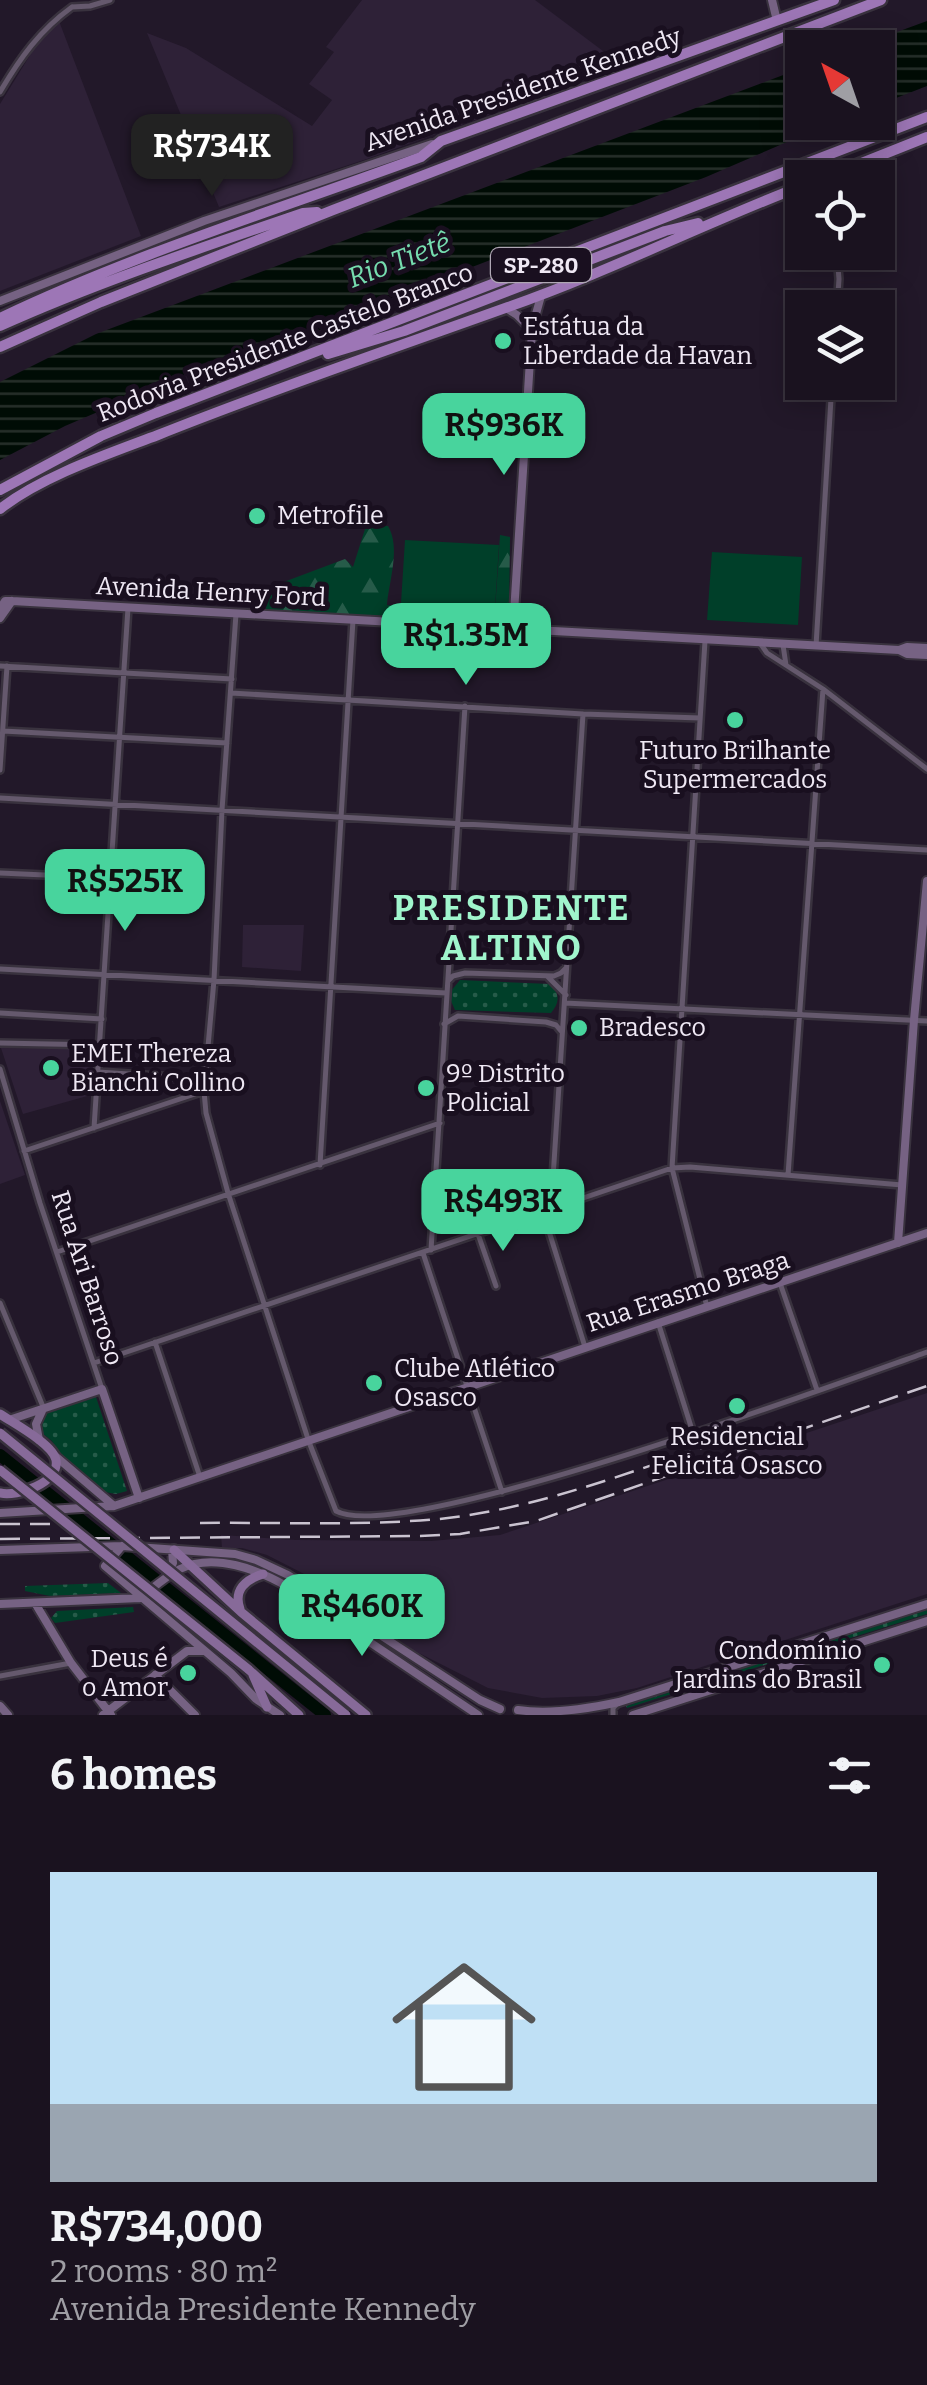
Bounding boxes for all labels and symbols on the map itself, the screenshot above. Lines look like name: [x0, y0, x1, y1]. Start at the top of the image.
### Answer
street label: Avenida Presidente Kennedy: [361, 21, 686, 158]
north arrow: [785, 30, 895, 140]
pin: R$734K: [131, 114, 293, 199]
water label: Rio Tietê: [343, 225, 455, 295]
road number: SP-280: [491, 248, 591, 282]
street label: Rodovia Presidente Castelo Branco: [93, 257, 477, 429]
place label: Estátua da Liberdade da Havan: [523, 312, 752, 371]
marker: Estátua da Liberdade da Havan: [492, 330, 514, 352]
pin: R$936K: [423, 393, 585, 478]
place label: Metrofile: [277, 501, 384, 531]
marker: Metrofile: [246, 505, 268, 527]
street label: Avenida Henry Ford: [95, 571, 327, 613]
pin: R$1.35M: [374, 603, 558, 688]
marker: Futuro Brilhante Supermercados: [724, 709, 746, 731]
place label: Futuro Brilhante Supermercados: [639, 736, 831, 795]
pin: R$525K: [44, 849, 206, 934]
district label: PRESIDENTE ALTINO: [393, 887, 631, 969]
place label: Bradesco: [599, 1013, 706, 1043]
marker: Bradesco: [568, 1017, 590, 1039]
place label: EMEI Thereza Bianchi Collino: [71, 1039, 245, 1098]
marker: EMEI Thereza Bianchi Collino: [40, 1057, 62, 1079]
place label: 9º Distrito Policial: [446, 1059, 565, 1118]
marker: 9º Distrito Policial: [415, 1077, 437, 1099]
pin: R$493K: [422, 1169, 584, 1254]
street label: Rua Ari Barroso: [45, 1187, 129, 1369]
street label: Rua Erasmo Braga: [583, 1245, 794, 1339]
place label: Clube Atlético Osasco: [394, 1354, 555, 1413]
marker: Clube Atlético Osasco: [363, 1372, 385, 1394]
marker: Residencial Felicitá Osasco: [726, 1395, 748, 1417]
place label: Residencial Felicitá Osasco: [651, 1422, 823, 1481]
pin: R$460K: [281, 1574, 443, 1659]
place label: Condomínio Jardins do Brasil: [674, 1636, 862, 1695]
place label: Deus é o Amor: [82, 1644, 168, 1703]
marker: Condomínio Jardins do Brasil: [871, 1654, 893, 1676]
marker: Deus é o Amor: [177, 1662, 199, 1684]

